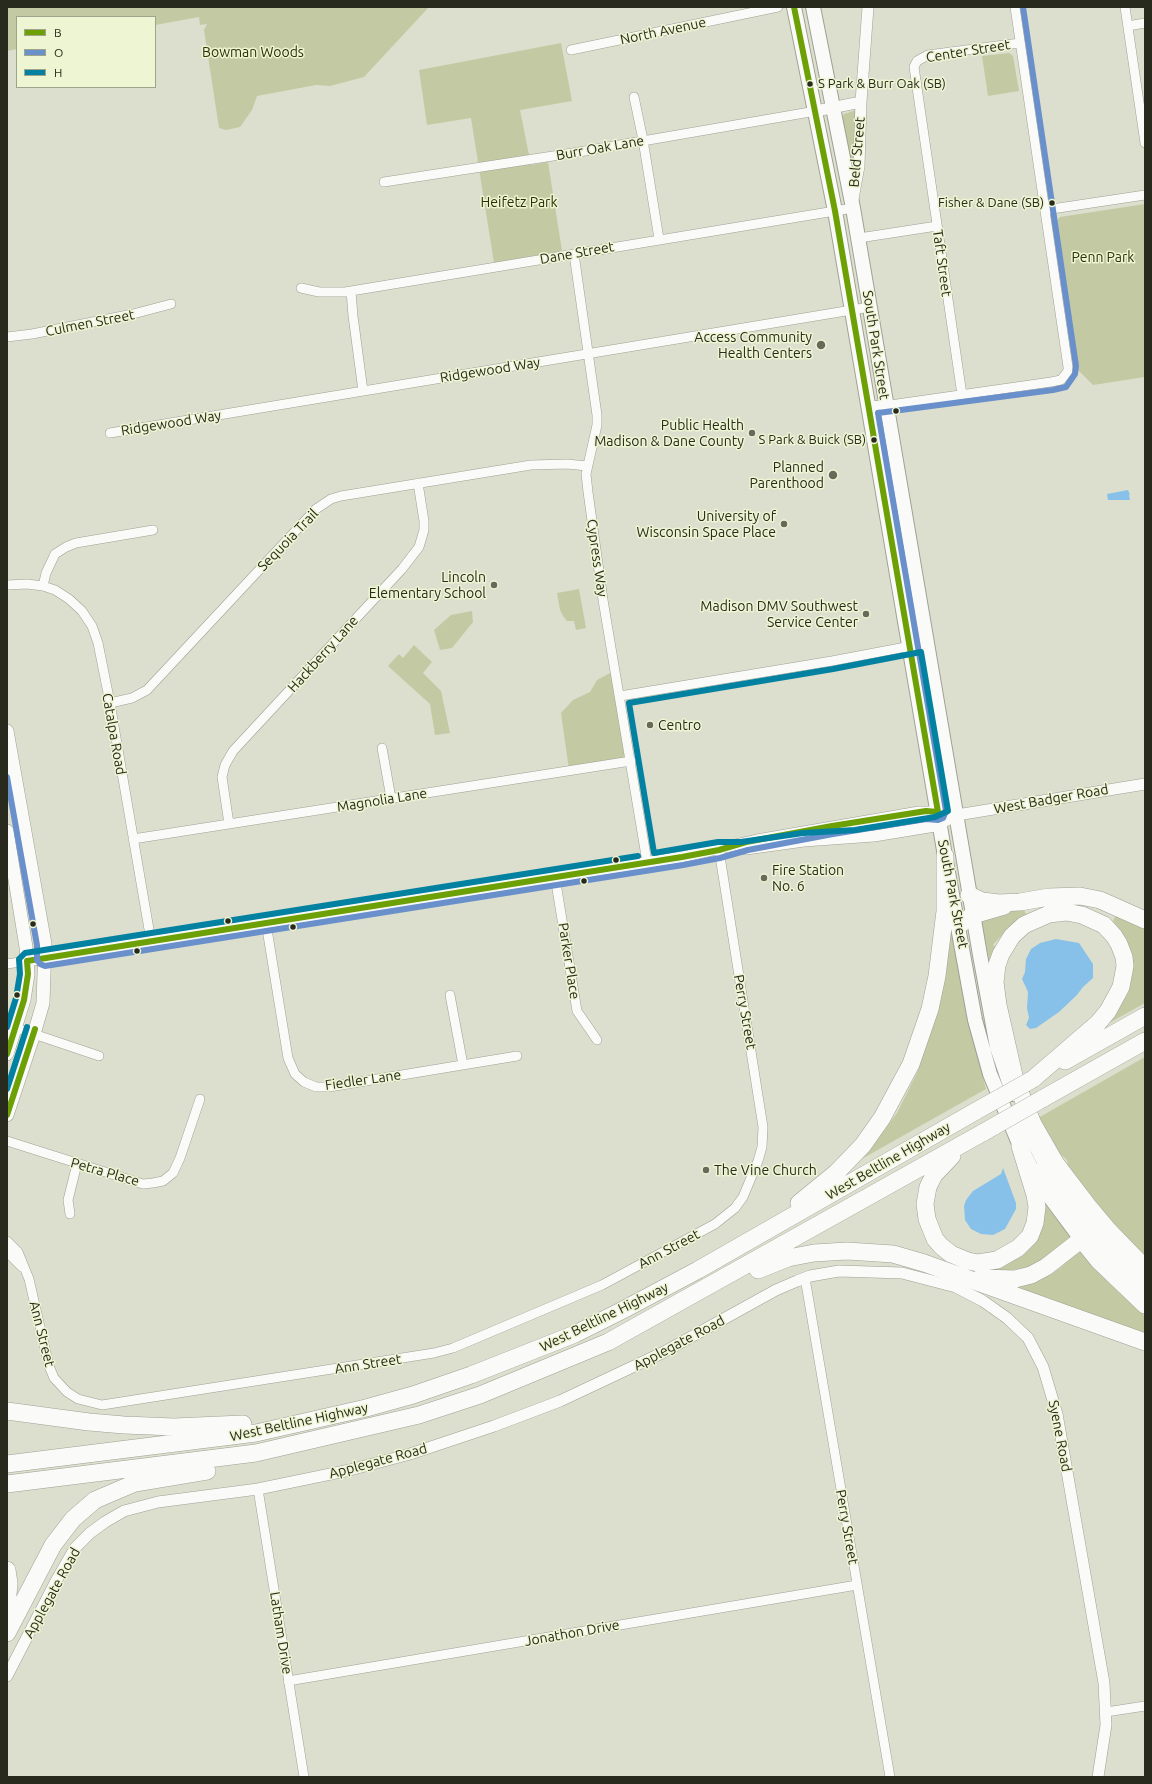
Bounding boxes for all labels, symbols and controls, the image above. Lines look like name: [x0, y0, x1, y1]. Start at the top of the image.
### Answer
street label: North Avenue: [619, 14, 707, 48]
legend: [16, 16, 156, 88]
text: B: [54, 26, 62, 39]
street label: Center Street: [925, 36, 1011, 66]
park label: Bowman Woods: [202, 44, 304, 60]
text: O: [54, 46, 63, 59]
text: H: [54, 66, 62, 79]
place label: S Park & Burr Oak (SB): [818, 76, 946, 92]
marker: S Park & Burr Oak (SB): [805, 79, 815, 89]
street label: Beld Street: [846, 116, 868, 188]
street label: Burr Oak Lane: [555, 132, 645, 164]
park label: Heifetz Park: [481, 194, 557, 210]
place label: Fisher & Dane (SB): [938, 195, 1044, 211]
marker: Fisher & Dane (SB): [1047, 198, 1057, 208]
street label: Taft Street: [929, 228, 955, 298]
street label: Dane Street: [539, 238, 615, 268]
park label: Penn Park: [1072, 249, 1134, 265]
street label: South Park Street: [859, 289, 893, 401]
street label: Culmen Street: [44, 306, 136, 340]
place label: Access Community Health Centers: [694, 329, 812, 362]
marker: Access Community Health Centers: [815, 339, 827, 351]
street label: Ridgewood Way: [439, 354, 541, 386]
unlabelled marker: [891, 406, 901, 416]
street label: Ridgewood Way: [120, 407, 222, 439]
place label: Public Health Madison & Dane County: [594, 417, 744, 450]
marker: Public Health Madison & Dane County: [747, 428, 757, 438]
place label: S Park & Buick (SB): [759, 432, 866, 448]
marker: S Park & Buick (SB): [869, 435, 879, 445]
place label: Planned Parenthood: [749, 459, 824, 492]
marker: Planned Parenthood: [827, 469, 839, 481]
street label: Sequoia Trail: [254, 505, 322, 575]
place label: University of Wisconsin Space Place: [636, 508, 776, 540]
street label: Cypress Way: [583, 518, 611, 598]
marker: University of Wisconsin Space Place: [779, 519, 789, 529]
place label: Lincoln Elementary School: [369, 569, 486, 602]
marker: Lincoln Elementary School: [489, 580, 499, 590]
place label: Madison DMV Southwest Service Center: [700, 598, 858, 630]
marker: Madison DMV Southwest Service Center: [861, 609, 871, 619]
street label: Hackberry Lane: [284, 612, 362, 696]
street label: Catalpa Road: [99, 692, 129, 776]
place label: Centro: [658, 717, 701, 733]
marker: Centro: [645, 720, 655, 730]
street label: West Badger Road: [992, 781, 1110, 817]
street label: Magnolia Lane: [336, 785, 428, 815]
street label: South Park Street: [934, 838, 972, 950]
unlabelled marker: [611, 855, 621, 865]
place label: Fire Station No. 6: [772, 862, 844, 894]
marker: Fire Station No. 6: [759, 873, 769, 883]
unlabelled marker: [579, 876, 589, 886]
unlabelled marker: [223, 916, 233, 926]
unlabelled marker: [28, 919, 38, 929]
unlabelled marker: [288, 922, 298, 932]
street label: Parker Place: [555, 922, 583, 1000]
unlabelled marker: [132, 946, 142, 956]
street label: Perry Street: [730, 973, 760, 1051]
unlabelled marker: [12, 990, 22, 1000]
street label: Fiedler Lane: [324, 1066, 402, 1094]
street label: West Beltline Highway: [823, 1118, 953, 1204]
street label: Petra Place: [69, 1154, 141, 1190]
place label: The Vine Church: [714, 1162, 817, 1178]
marker: The Vine Church: [701, 1165, 711, 1175]
street label: Ann Street: [635, 1226, 703, 1272]
street label: West Beltline Highway: [537, 1279, 671, 1355]
street label: Ann Street: [26, 1299, 58, 1369]
street label: Applegate Road: [631, 1312, 727, 1374]
street label: Ann Street: [333, 1350, 403, 1378]
street label: West Beltline Highway: [228, 1399, 370, 1445]
street label: Syene Road: [1045, 1399, 1075, 1473]
street label: Applegate Road: [327, 1440, 429, 1482]
street label: Perry Street: [832, 1488, 862, 1566]
street label: Applegate Road: [20, 1545, 84, 1641]
street label: Latham Drive: [266, 1590, 296, 1676]
street label: Jonathon Drive: [523, 1616, 621, 1650]

